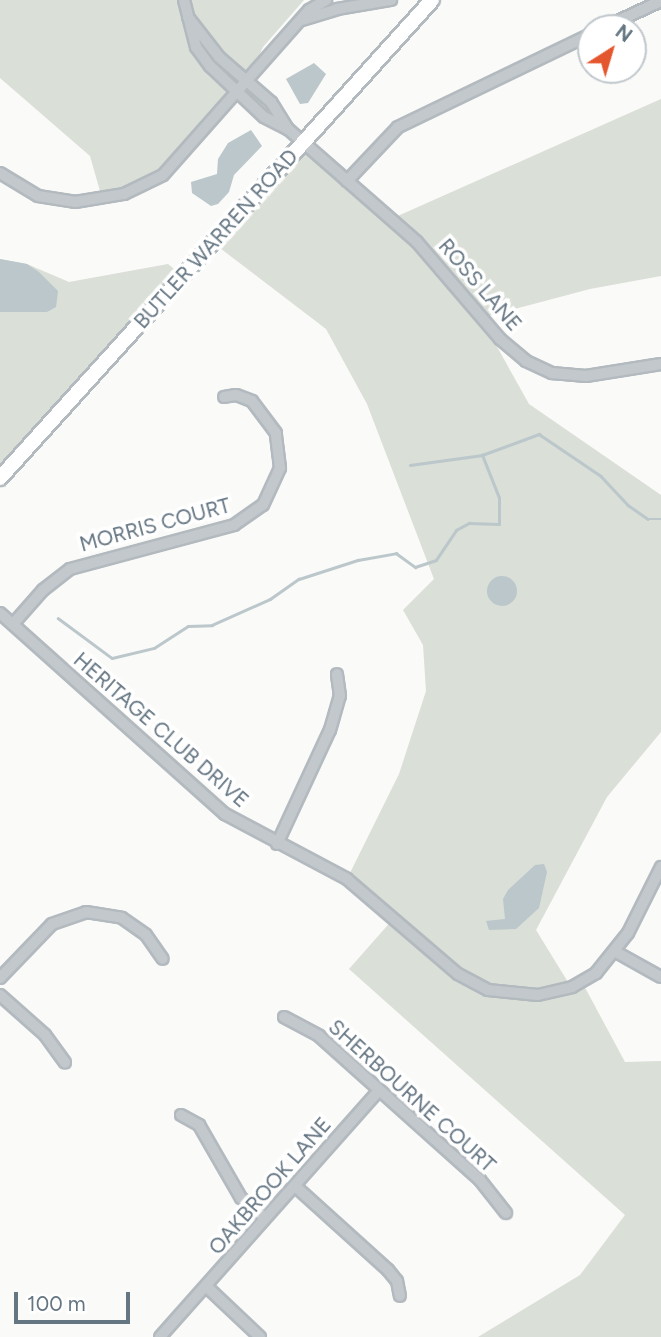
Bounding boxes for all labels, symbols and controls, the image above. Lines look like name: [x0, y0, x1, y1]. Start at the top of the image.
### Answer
north arrow: [577, 14, 647, 84]
text: N: [611, 20, 637, 47]
street label: BUTLER WARREN ROAD: [129, 144, 303, 334]
street label: ROSS LANE: [433, 234, 527, 336]
street label: MORRIS COURT: [77, 493, 233, 557]
street label: HERITAGE CLUB DRIVE: [68, 647, 254, 813]
street label: SHERBOURNE COURT: [323, 1014, 501, 1178]
street label: OAKBROOK LANE: [204, 1112, 336, 1260]
scale bar: [18, 1278, 133, 1322]
text: 100 m: [27, 1291, 86, 1316]

